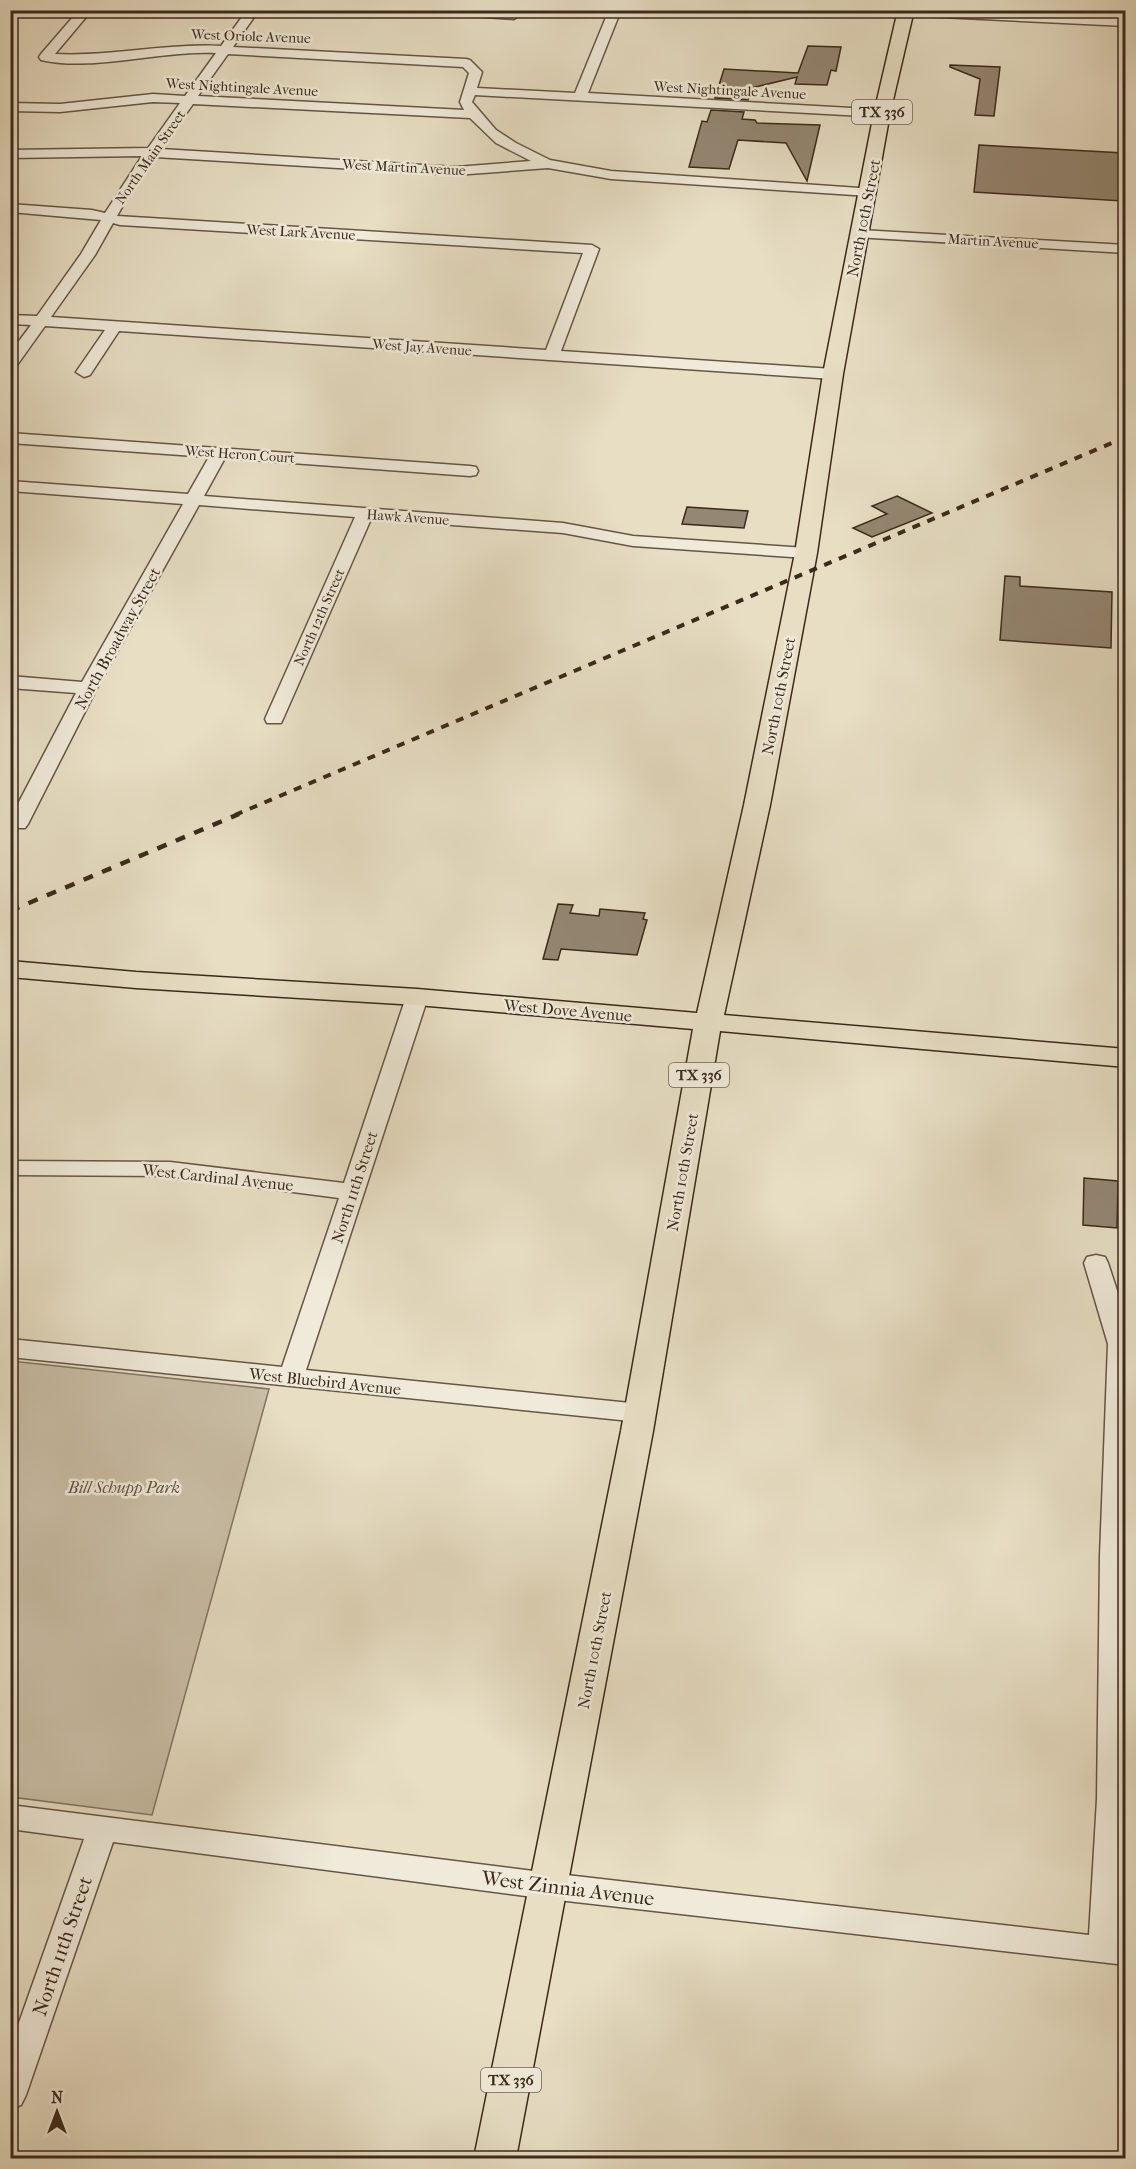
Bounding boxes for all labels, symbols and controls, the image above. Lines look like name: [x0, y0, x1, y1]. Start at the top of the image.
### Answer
street label: West Oriole Avenue: [190, 26, 311, 47]
street label: West Nightingale Avenue: [164, 75, 319, 100]
street label: West Nightingale Avenue: [652, 78, 807, 103]
road number: TX 336: [852, 100, 912, 124]
street label: North Main Street: [112, 107, 189, 208]
street label: West Martin Avenue: [341, 156, 466, 179]
street label: North 10th Street: [843, 157, 884, 279]
street label: West Lark Avenue: [245, 221, 356, 244]
street label: Martin Avenue: [947, 231, 1039, 252]
street label: West Jay Avenue: [371, 335, 472, 359]
street label: West Heron Court: [183, 442, 295, 467]
street label: Hawk Avenue: [366, 506, 450, 529]
street label: North Broadway Street: [71, 564, 164, 712]
street label: North 12th Street: [290, 566, 348, 668]
street label: North 10th Street: [758, 635, 799, 757]
street label: West Dove Avenue: [502, 995, 633, 1026]
road number: TX 336: [669, 1063, 729, 1087]
street label: North 10th Street: [663, 1111, 702, 1233]
street label: North 11th Street: [327, 1128, 382, 1246]
street label: West Cardinal Avenue: [140, 1160, 295, 1195]
street label: West Bluebird Avenue: [247, 1364, 402, 1399]
park label: Bill Schupp Park: [67, 1478, 180, 1497]
street label: North 10th Street: [574, 1589, 615, 1711]
street label: West Zinnia Avenue: [479, 1866, 656, 1911]
street label: North 11th Street: [28, 1873, 97, 2019]
road number: TX 336: [481, 2068, 541, 2092]
north arrow: [27, 2082, 87, 2142]
text: N: [51, 2088, 64, 2107]

